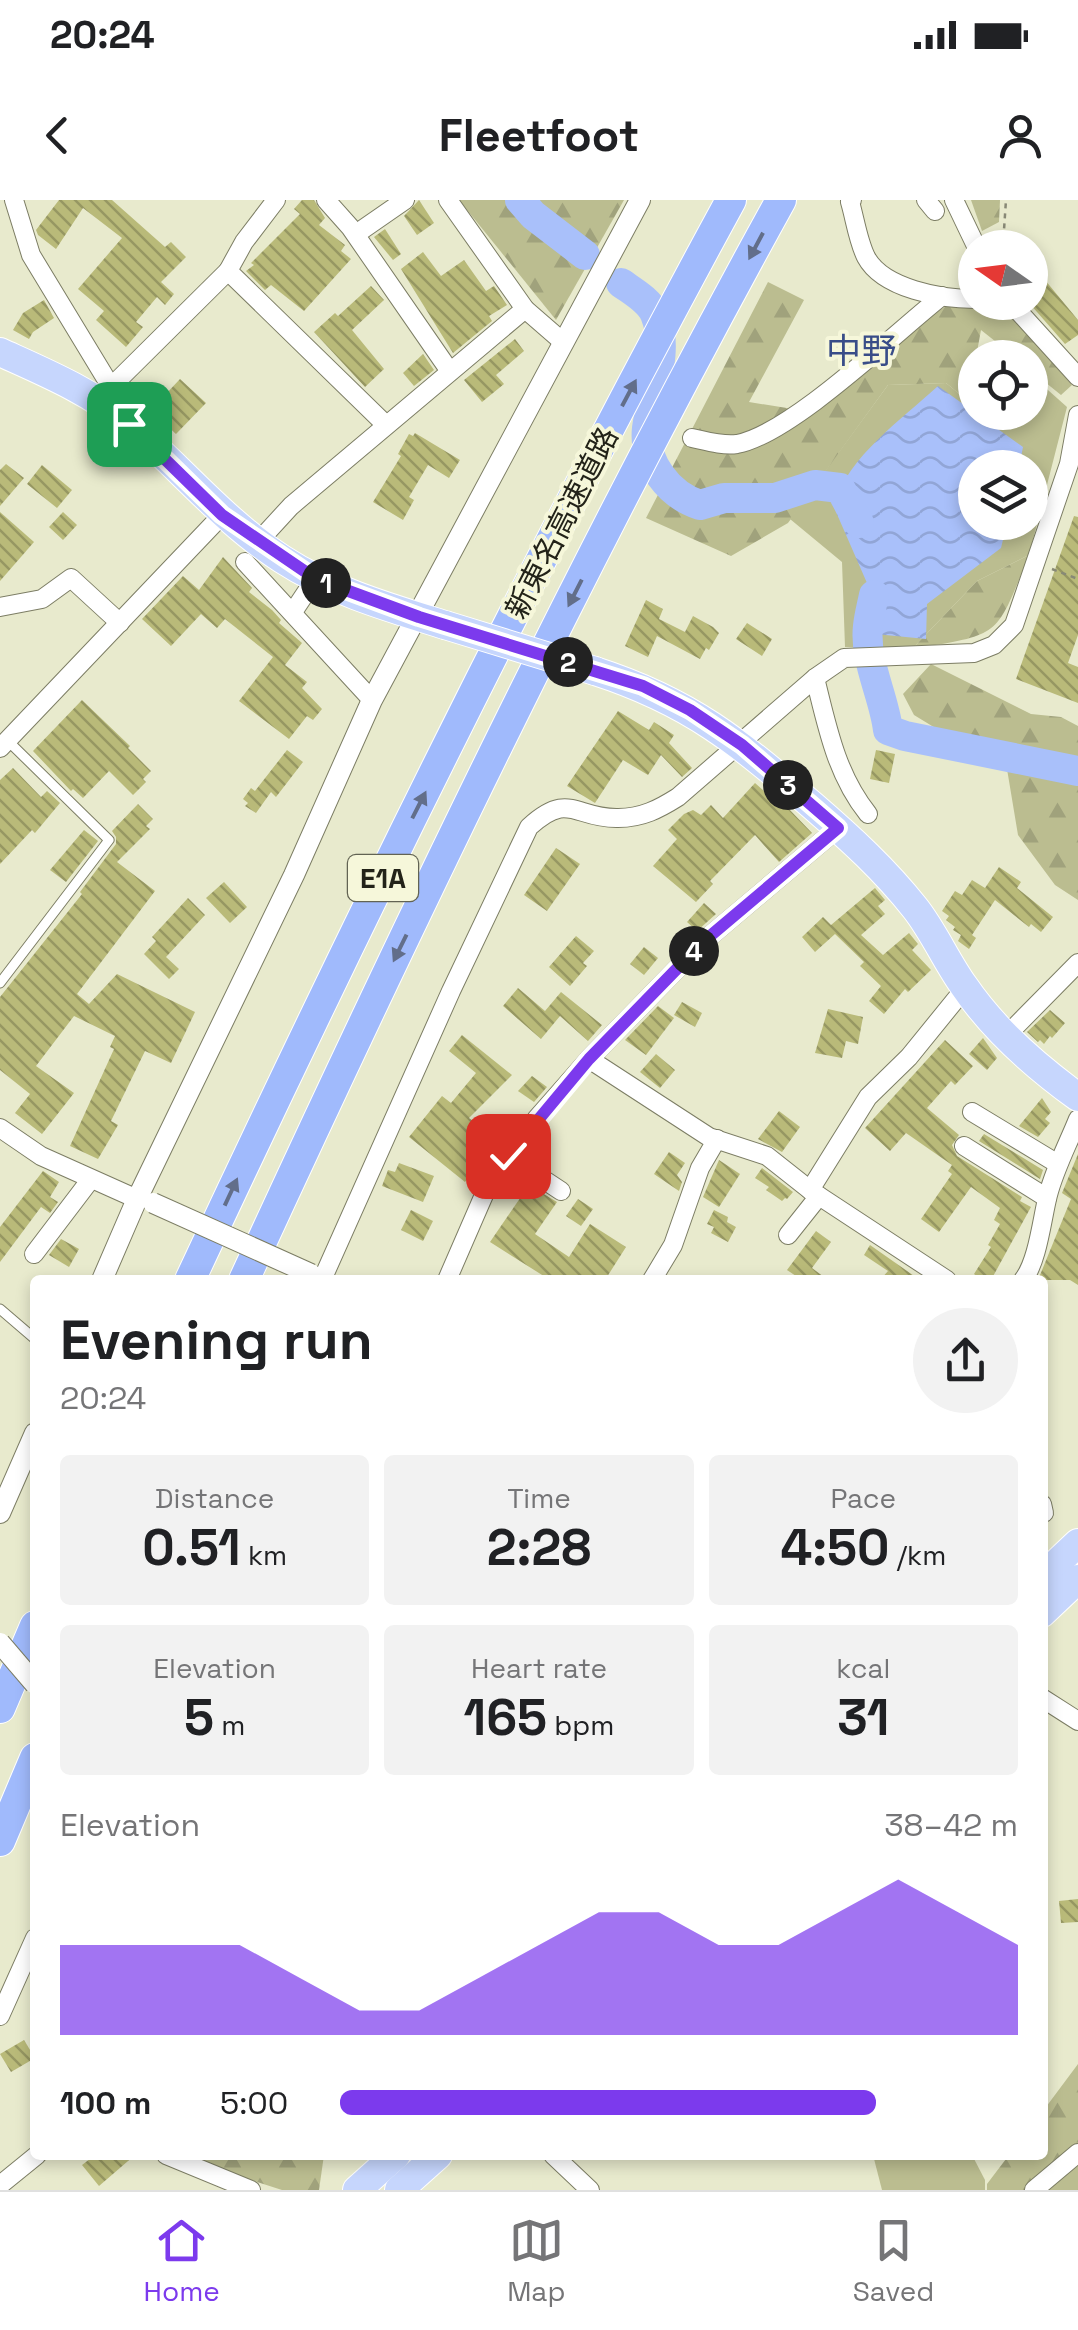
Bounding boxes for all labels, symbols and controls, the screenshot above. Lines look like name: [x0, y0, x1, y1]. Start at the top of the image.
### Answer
text: 20:24: [50, 11, 155, 59]
text: Fleetfoot: [439, 107, 639, 164]
icon: back: [30, 108, 85, 163]
icon: person: [993, 108, 1048, 163]
north arrow: [958, 230, 1048, 320]
map controls: [958, 230, 1048, 540]
one-way arrow: [748, 232, 765, 261]
district label: 中野: [826, 329, 896, 373]
button: locate: [958, 340, 1048, 430]
one-way arrow: [620, 379, 637, 407]
pin: [87, 382, 172, 467]
icon: arrive: [102, 397, 157, 452]
street label: 新東名高速道路: [497, 420, 627, 625]
button: layers: [958, 450, 1048, 540]
pin: 1: [301, 558, 351, 608]
text: 1: [320, 565, 332, 601]
one-way arrow: [566, 579, 583, 608]
pin: 2: [543, 637, 593, 687]
text: 2: [560, 644, 576, 680]
pin: 3: [763, 760, 813, 810]
text: 3: [779, 767, 797, 803]
one-way arrow: [411, 791, 428, 820]
road number: E1A: [348, 855, 418, 901]
pin: 4: [669, 926, 719, 976]
text: 4: [685, 933, 703, 969]
one-way arrow: [392, 934, 409, 963]
pin: [466, 1114, 551, 1199]
icon: check: [481, 1129, 536, 1184]
one-way arrow: [223, 1177, 239, 1207]
text: Evening run: [60, 1305, 373, 1375]
button: share: [913, 1308, 1018, 1413]
text: 20:24: [60, 1378, 146, 1418]
text: Distance: [155, 1480, 274, 1516]
text: Time: [507, 1480, 571, 1516]
text: Pace: [831, 1480, 896, 1516]
text: 0.51: [142, 1516, 241, 1580]
text: 2:28: [487, 1516, 591, 1580]
text: 4:50: [780, 1516, 890, 1580]
text: km: [241, 1537, 287, 1573]
text: /km: [890, 1537, 946, 1573]
text: Elevation: [153, 1650, 276, 1686]
text: Heart rate: [471, 1650, 607, 1686]
text: kcal: [836, 1650, 890, 1686]
text: 5: [184, 1686, 214, 1750]
text: 165: [464, 1686, 547, 1750]
text: 31: [837, 1686, 889, 1750]
text: m: [214, 1707, 245, 1743]
text: bpm: [547, 1707, 614, 1743]
text: Elevation: [60, 1805, 200, 1845]
text: 38–42 m: [884, 1805, 1018, 1845]
text: 100 m: [60, 2083, 151, 2123]
text: 5:00: [220, 2083, 288, 2123]
tab: Home: [144, 2213, 220, 2309]
tab: Map: [507, 2213, 566, 2309]
tab: Saved: [853, 2213, 934, 2309]

